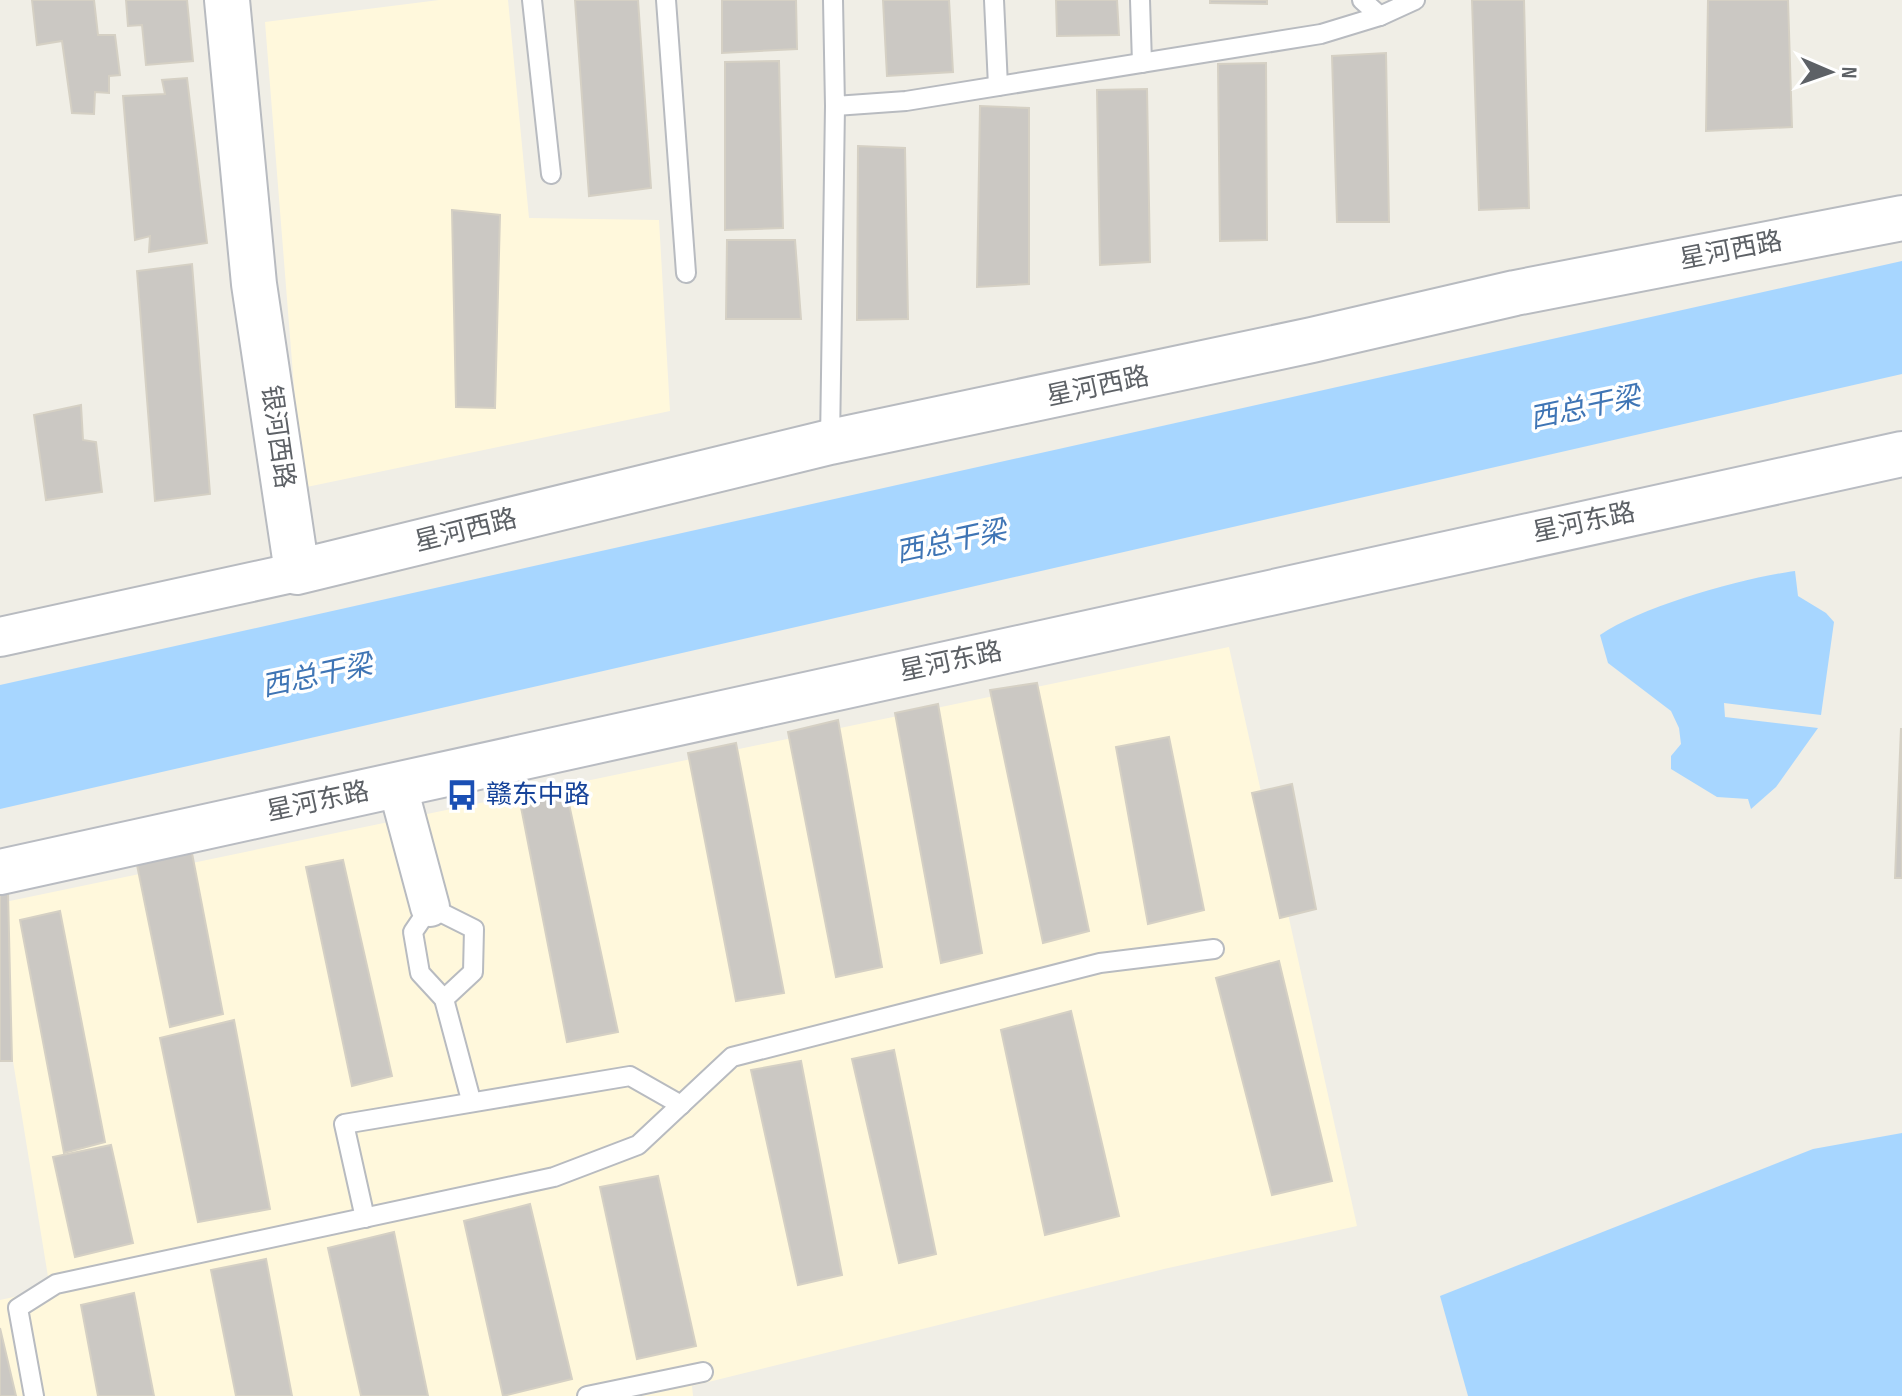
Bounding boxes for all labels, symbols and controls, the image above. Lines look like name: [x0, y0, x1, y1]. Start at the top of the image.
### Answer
north arrow: [1790, 32, 1870, 112]
text: N: [1835, 66, 1862, 79]
street label: 星河西路: [1677, 226, 1785, 276]
street label: 星河西路: [1044, 361, 1152, 413]
water label: 西总干梁: [1527, 380, 1646, 436]
street label: 银河西路: [254, 383, 300, 491]
street label: 星河东路: [1530, 497, 1638, 549]
street label: 星河西路: [412, 503, 520, 559]
water label: 西总干梁: [893, 514, 1012, 570]
street label: 星河东路: [897, 636, 1005, 688]
water label: 西总干梁: [259, 648, 378, 704]
street label: 星河东路: [264, 776, 372, 828]
bus stop icon: 赣东中路: [445, 778, 479, 812]
place label: 赣东中路: [486, 780, 590, 811]

